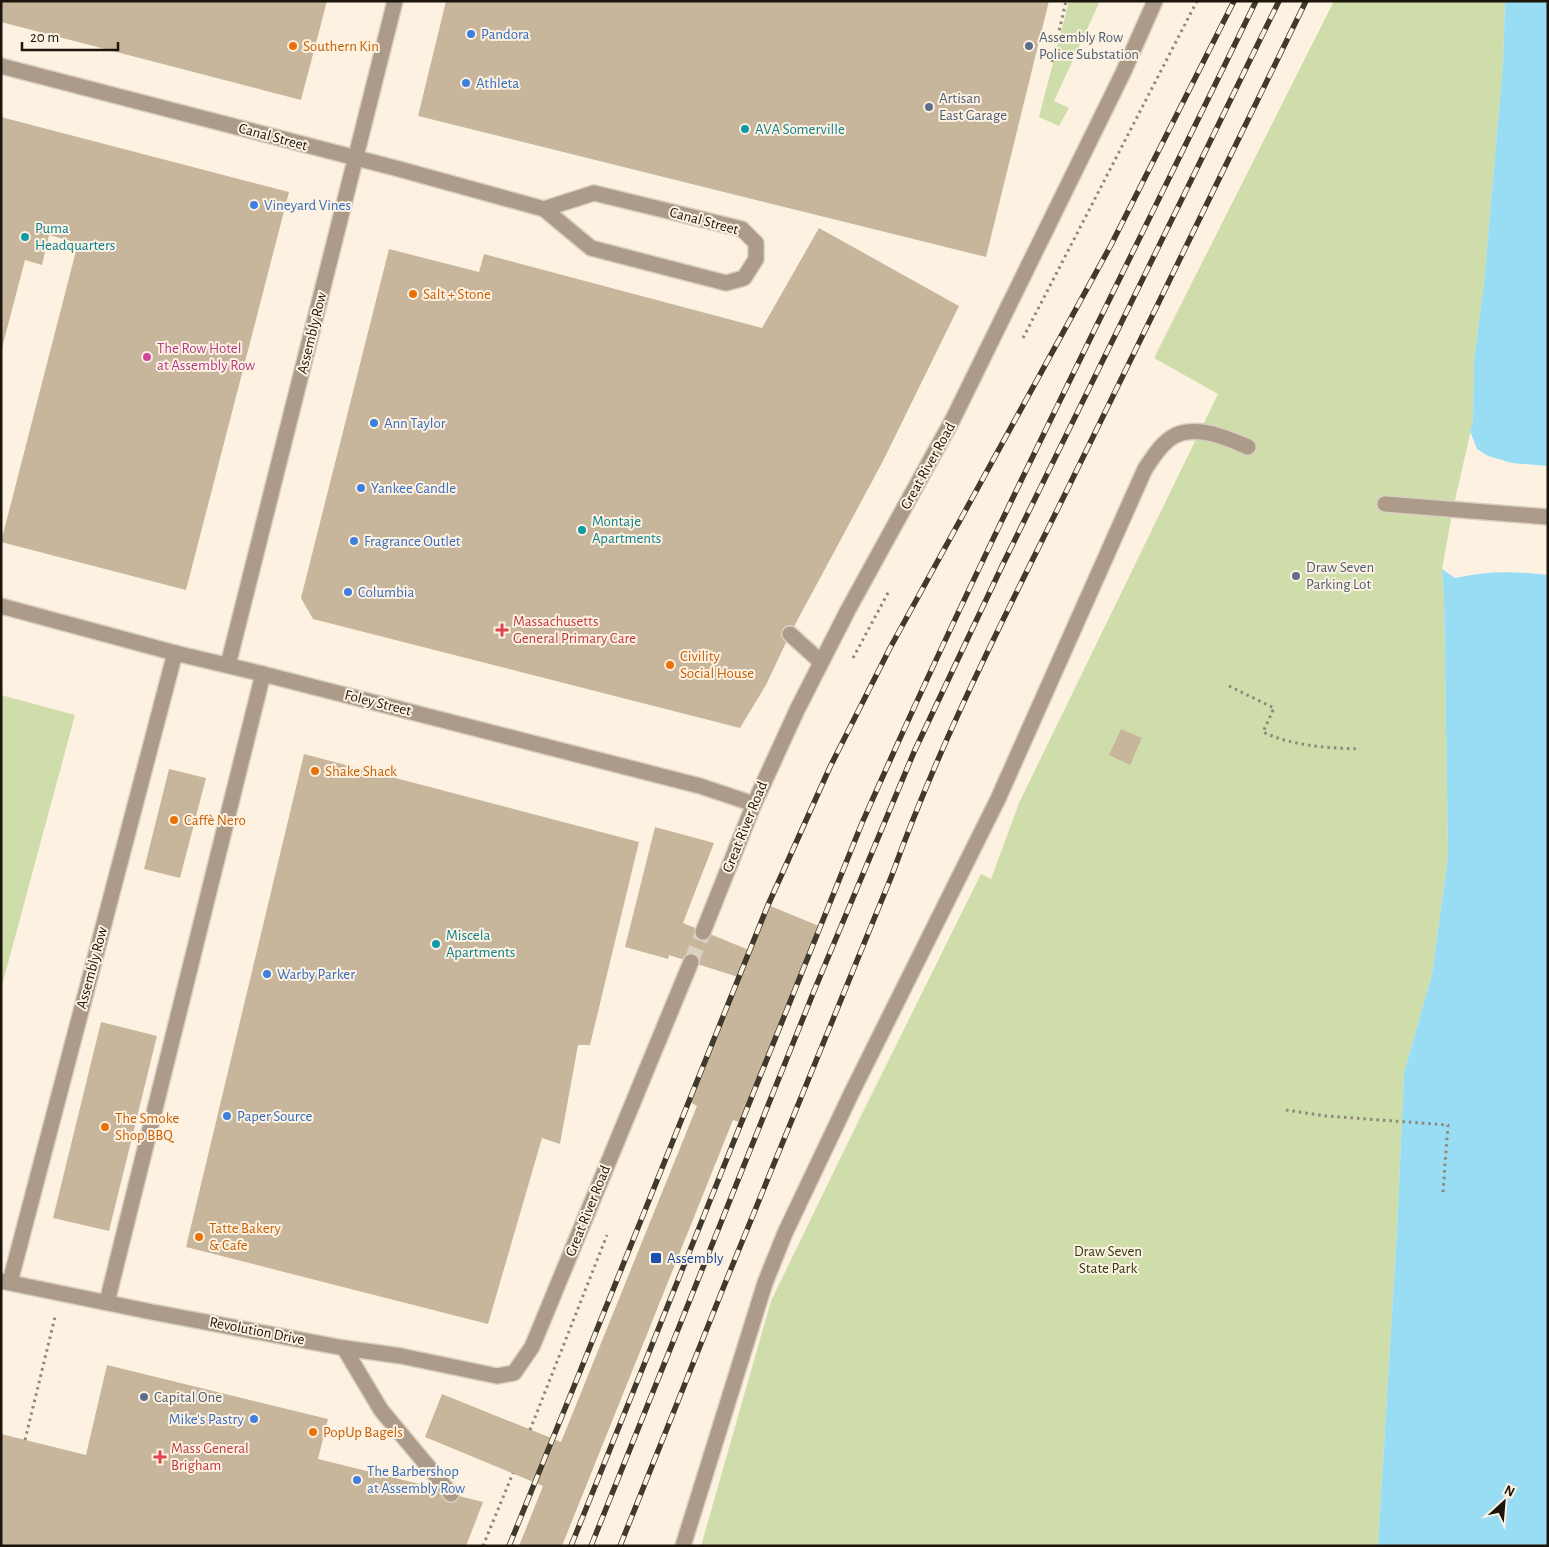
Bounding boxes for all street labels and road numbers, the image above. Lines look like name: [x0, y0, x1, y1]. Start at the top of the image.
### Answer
street label: Canal Street: [237, 121, 309, 153]
street label: Canal Street: [668, 205, 740, 237]
street label: Assembly Row: [295, 290, 329, 376]
street label: Great River Road: [898, 420, 958, 512]
street label: Foley Street: [343, 687, 413, 719]
street label: Great River Road: [720, 779, 770, 875]
street label: Assembly Row: [74, 925, 110, 1011]
street label: Great River Road: [563, 1163, 613, 1259]
street label: Revolution Drive: [208, 1314, 306, 1348]

